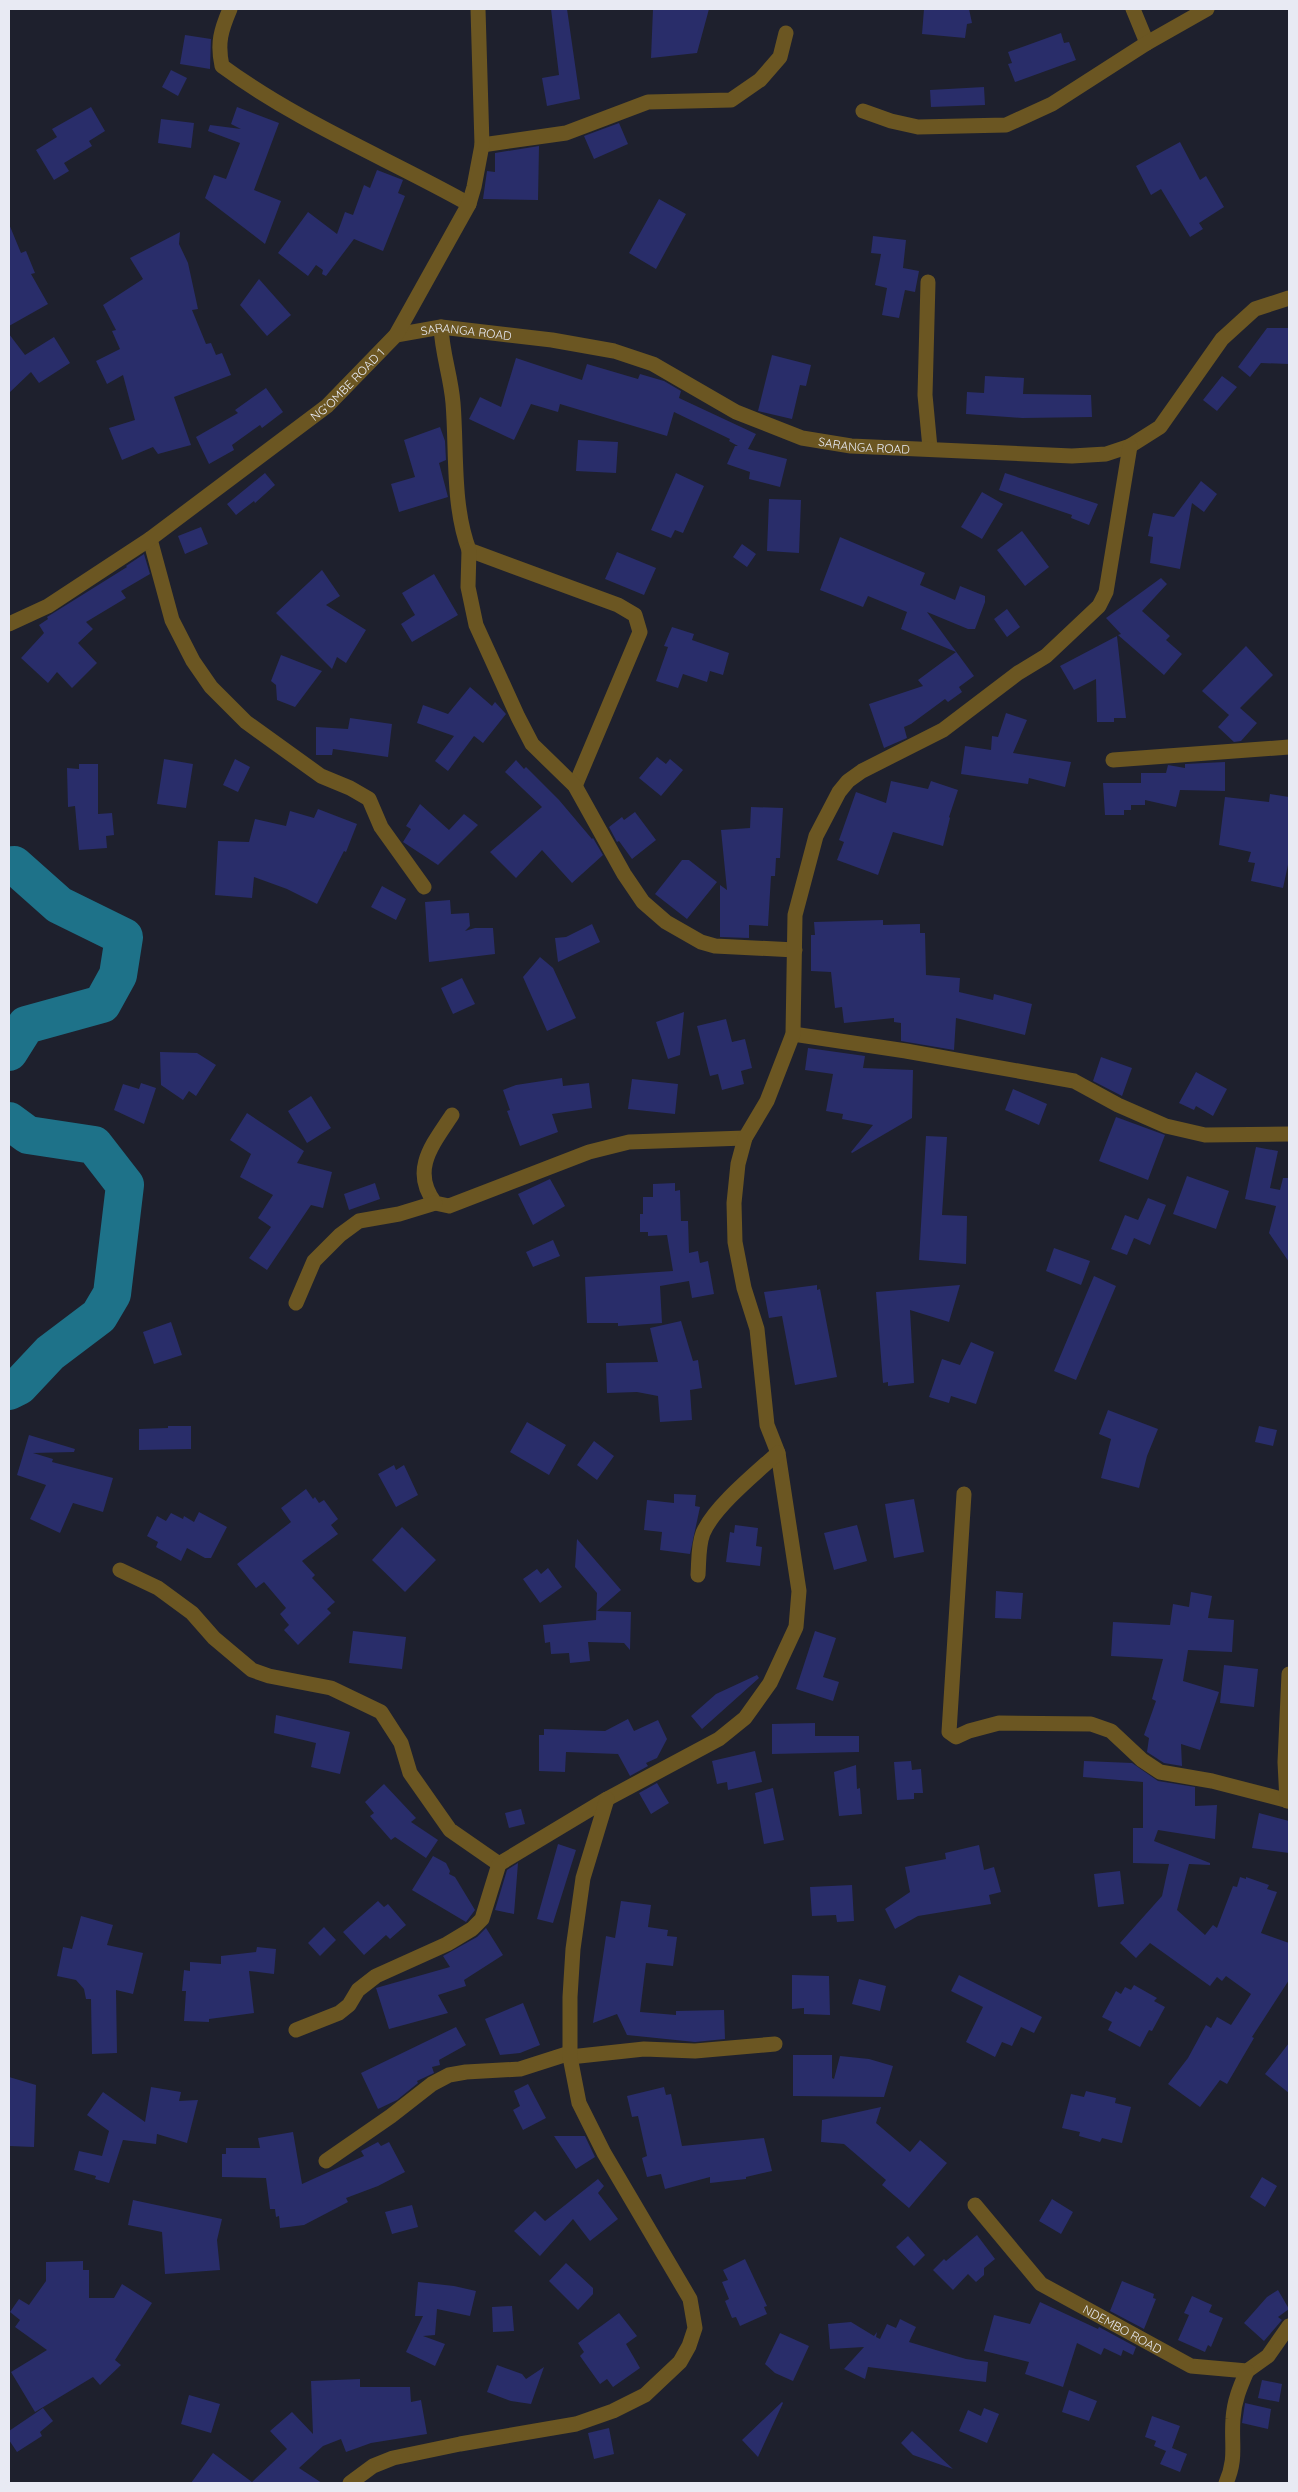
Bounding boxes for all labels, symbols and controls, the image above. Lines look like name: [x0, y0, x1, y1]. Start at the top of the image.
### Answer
street label: SARANGA ROAD: [419, 319, 513, 343]
street label: NG’OMBE ROAD 1: [307, 345, 387, 424]
street label: SARANGA ROAD: [817, 433, 911, 456]
street label: NDEMBO ROAD: [1080, 2301, 1165, 2356]

